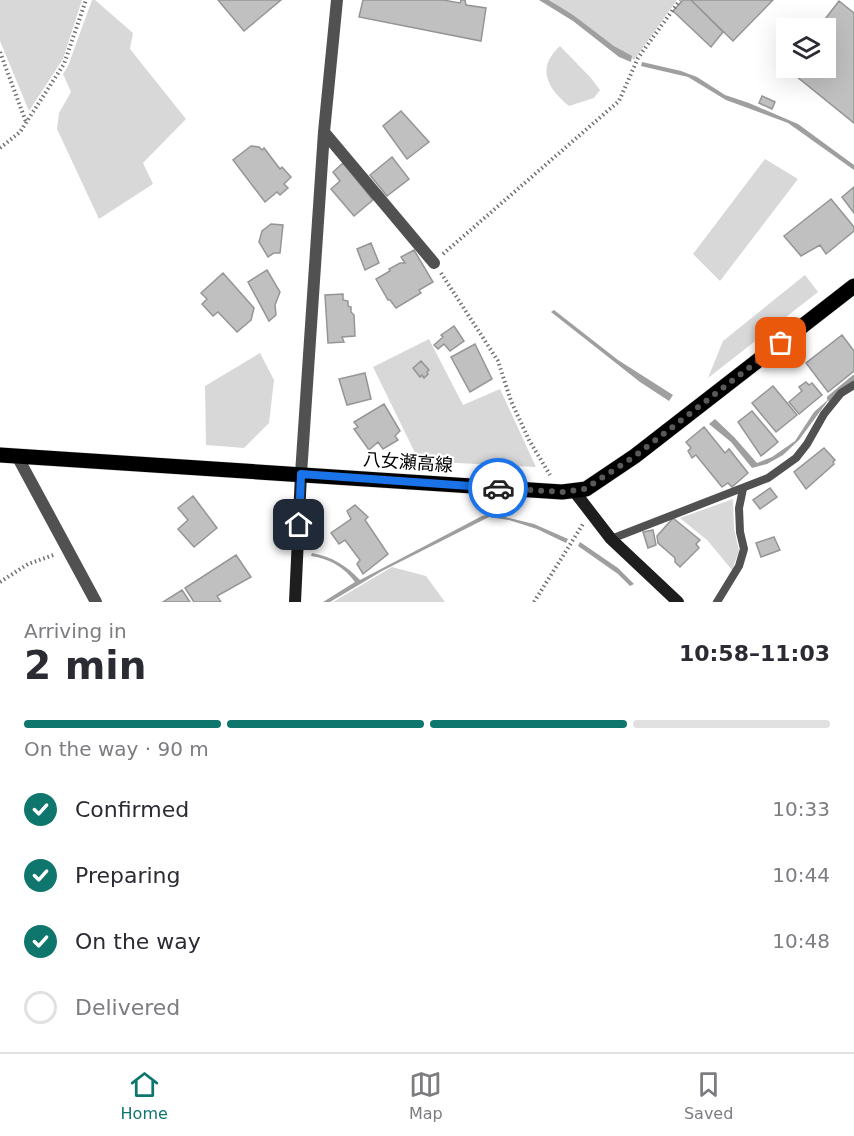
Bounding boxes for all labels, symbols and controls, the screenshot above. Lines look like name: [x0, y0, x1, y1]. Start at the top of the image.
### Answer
map controls: [776, 18, 836, 78]
button: layers: [776, 18, 836, 78]
pin: [755, 317, 806, 368]
icon: bag: [764, 326, 797, 359]
street label: 八女瀬高線: [362, 448, 454, 476]
courier: [468, 458, 528, 518]
icon: car: [482, 472, 515, 505]
pin: [273, 499, 324, 550]
icon: home: [282, 508, 315, 541]
text: Arriving in: [24, 619, 127, 643]
text: 10:58–11:03: [679, 641, 830, 666]
text: 2 min: [24, 643, 146, 688]
text: On the way · 90 m: [24, 737, 209, 761]
icon: check: [24, 793, 57, 826]
text: Confirmed: [75, 797, 189, 822]
text: 10:33: [772, 797, 830, 821]
icon: check: [24, 859, 57, 892]
text: Preparing: [75, 863, 181, 888]
text: 10:44: [772, 863, 830, 887]
icon: check: [24, 925, 57, 958]
text: On the way: [75, 929, 201, 954]
text: 10:48: [772, 929, 830, 953]
text: Delivered: [75, 995, 180, 1020]
tab: Home: [121, 1068, 168, 1123]
tab: Map: [409, 1068, 443, 1123]
tab: Saved: [684, 1068, 733, 1123]

